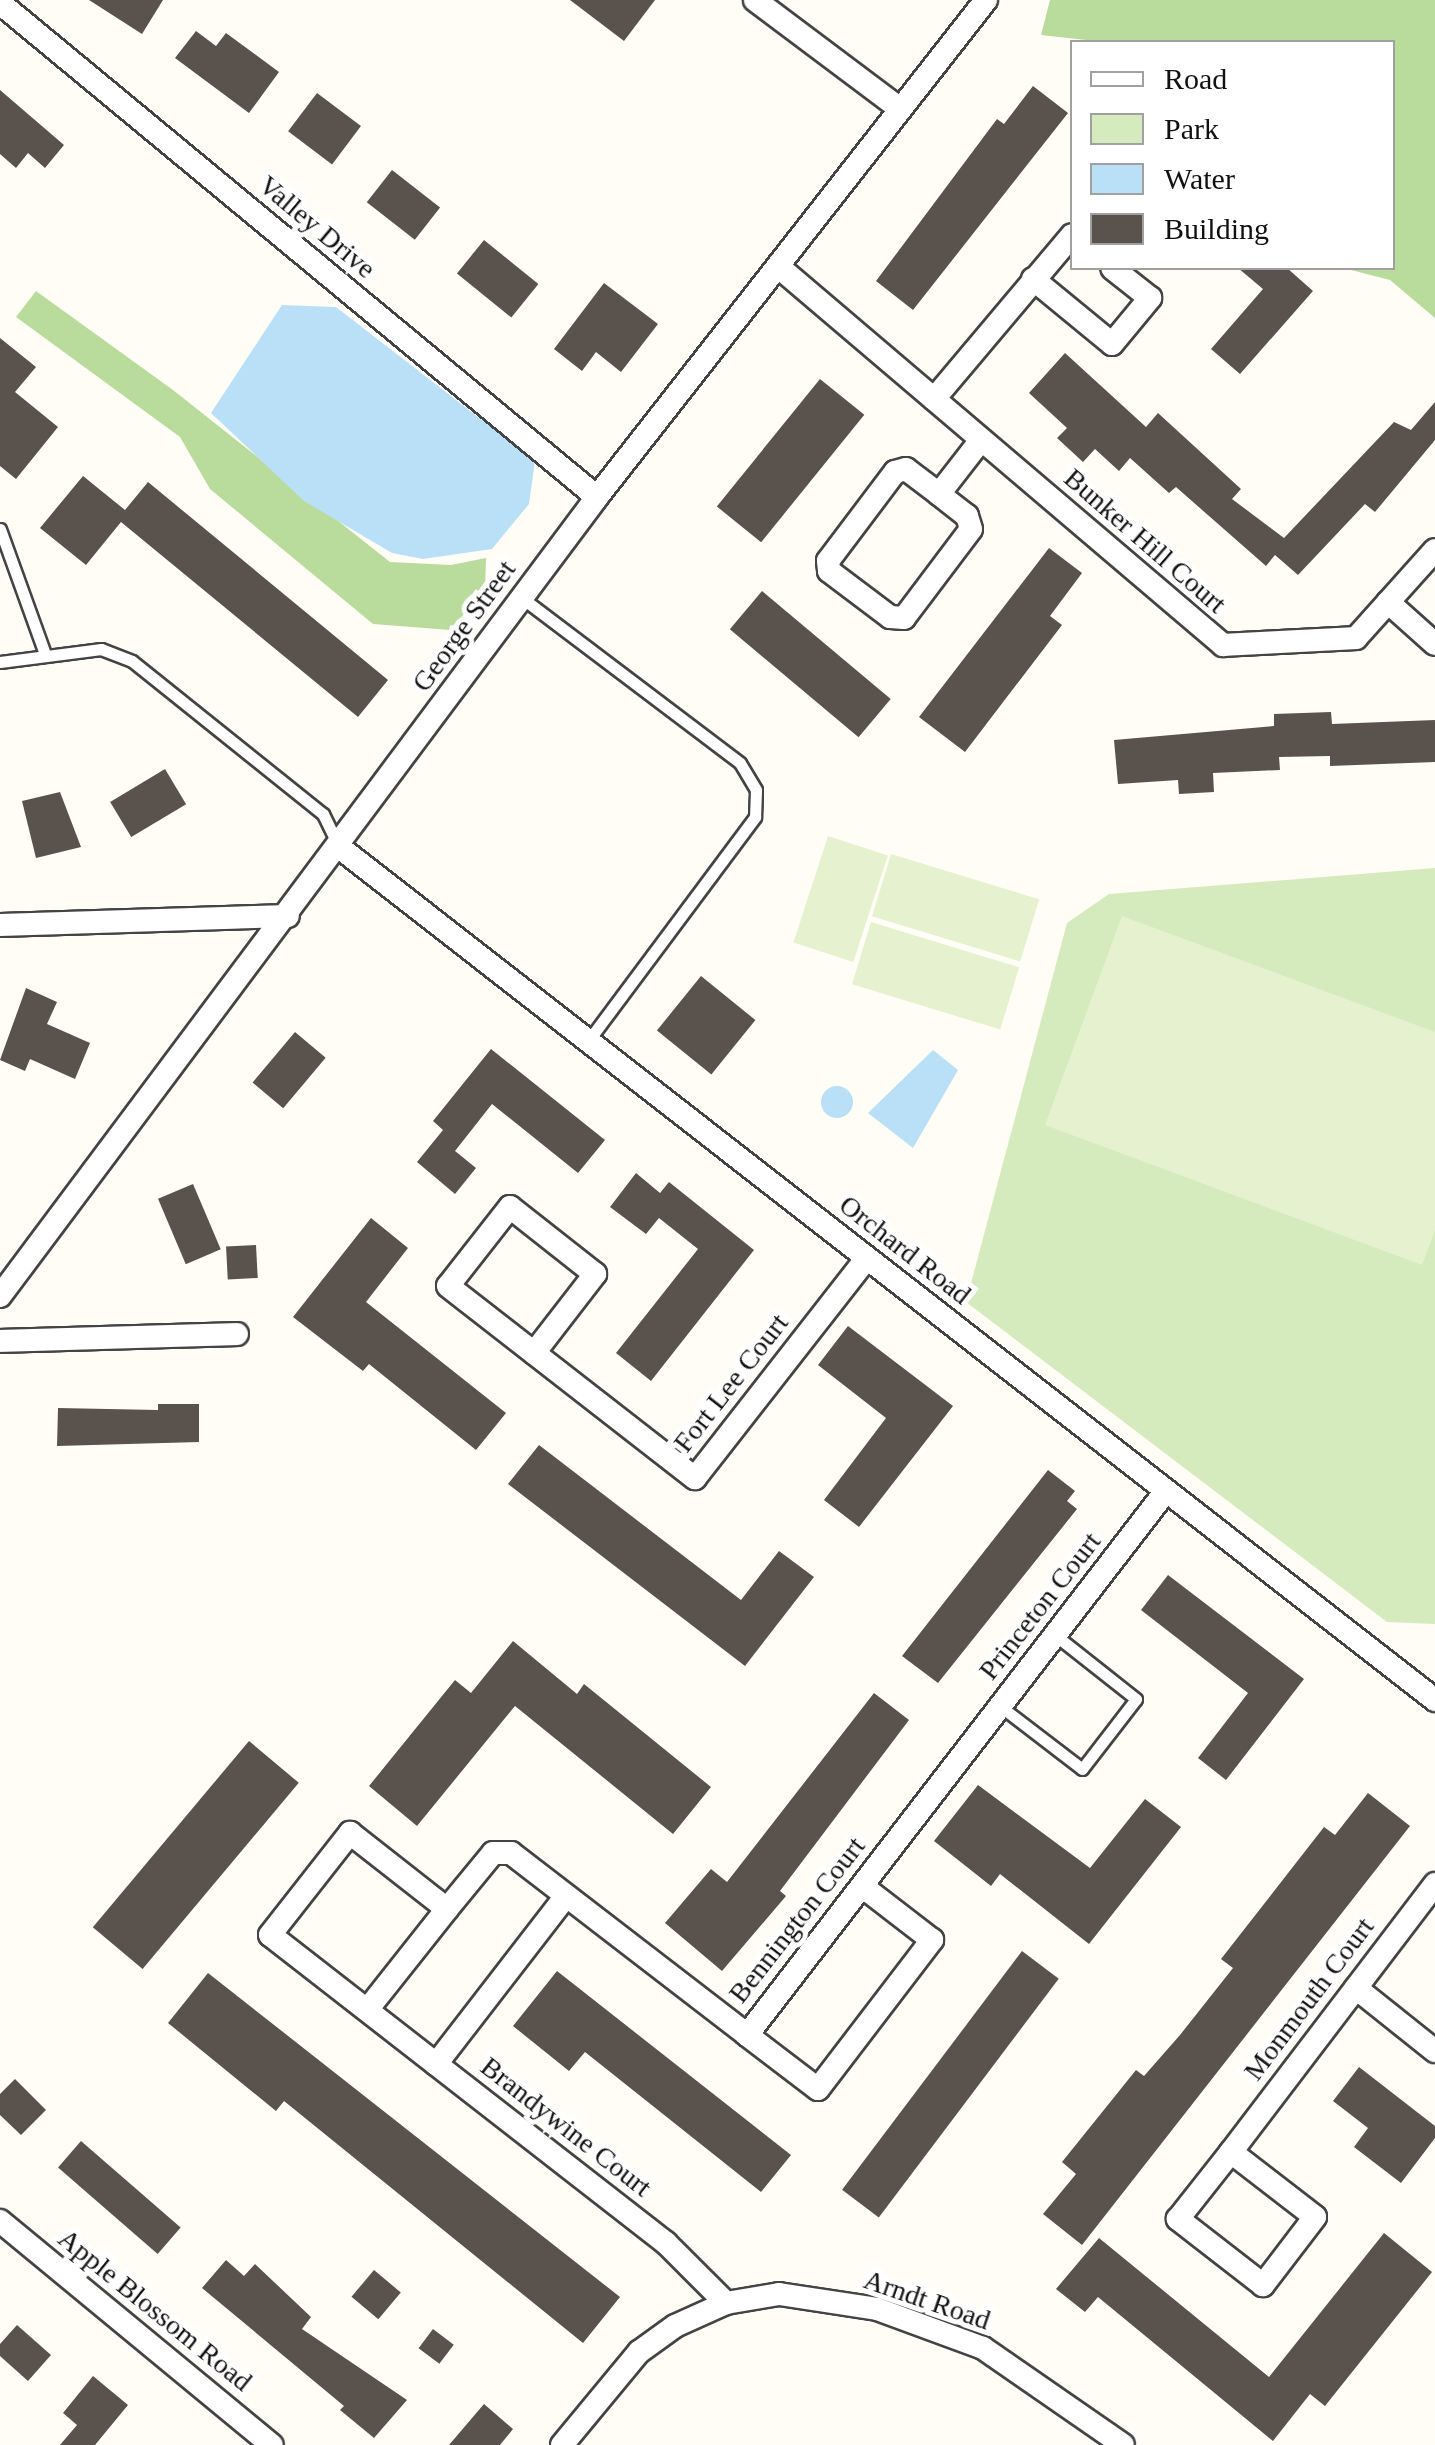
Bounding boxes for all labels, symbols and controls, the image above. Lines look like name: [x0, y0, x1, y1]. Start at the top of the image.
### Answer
legend: [1070, 40, 1395, 270]
text: Road: [1164, 62, 1227, 95]
text: Park: [1164, 112, 1219, 145]
text: Water: [1164, 162, 1235, 195]
street label: Valley Drive: [252, 168, 382, 286]
text: Building: [1164, 212, 1269, 245]
street label: Bunker Hill Court: [1057, 461, 1233, 621]
street label: George Street: [405, 554, 523, 698]
street label: Orchard Road: [832, 1188, 978, 1312]
street label: Fort Lee Court: [667, 1307, 795, 1459]
street label: Princeton Court: [972, 1525, 1108, 1687]
street label: Bennington Court: [722, 1830, 872, 2010]
street label: Monmouth Court: [1237, 1911, 1381, 2087]
street label: Brandywine Court: [474, 2050, 658, 2204]
street label: Apple Blossom Road: [51, 2222, 259, 2398]
street label: Arndt Road: [859, 2263, 995, 2337]

